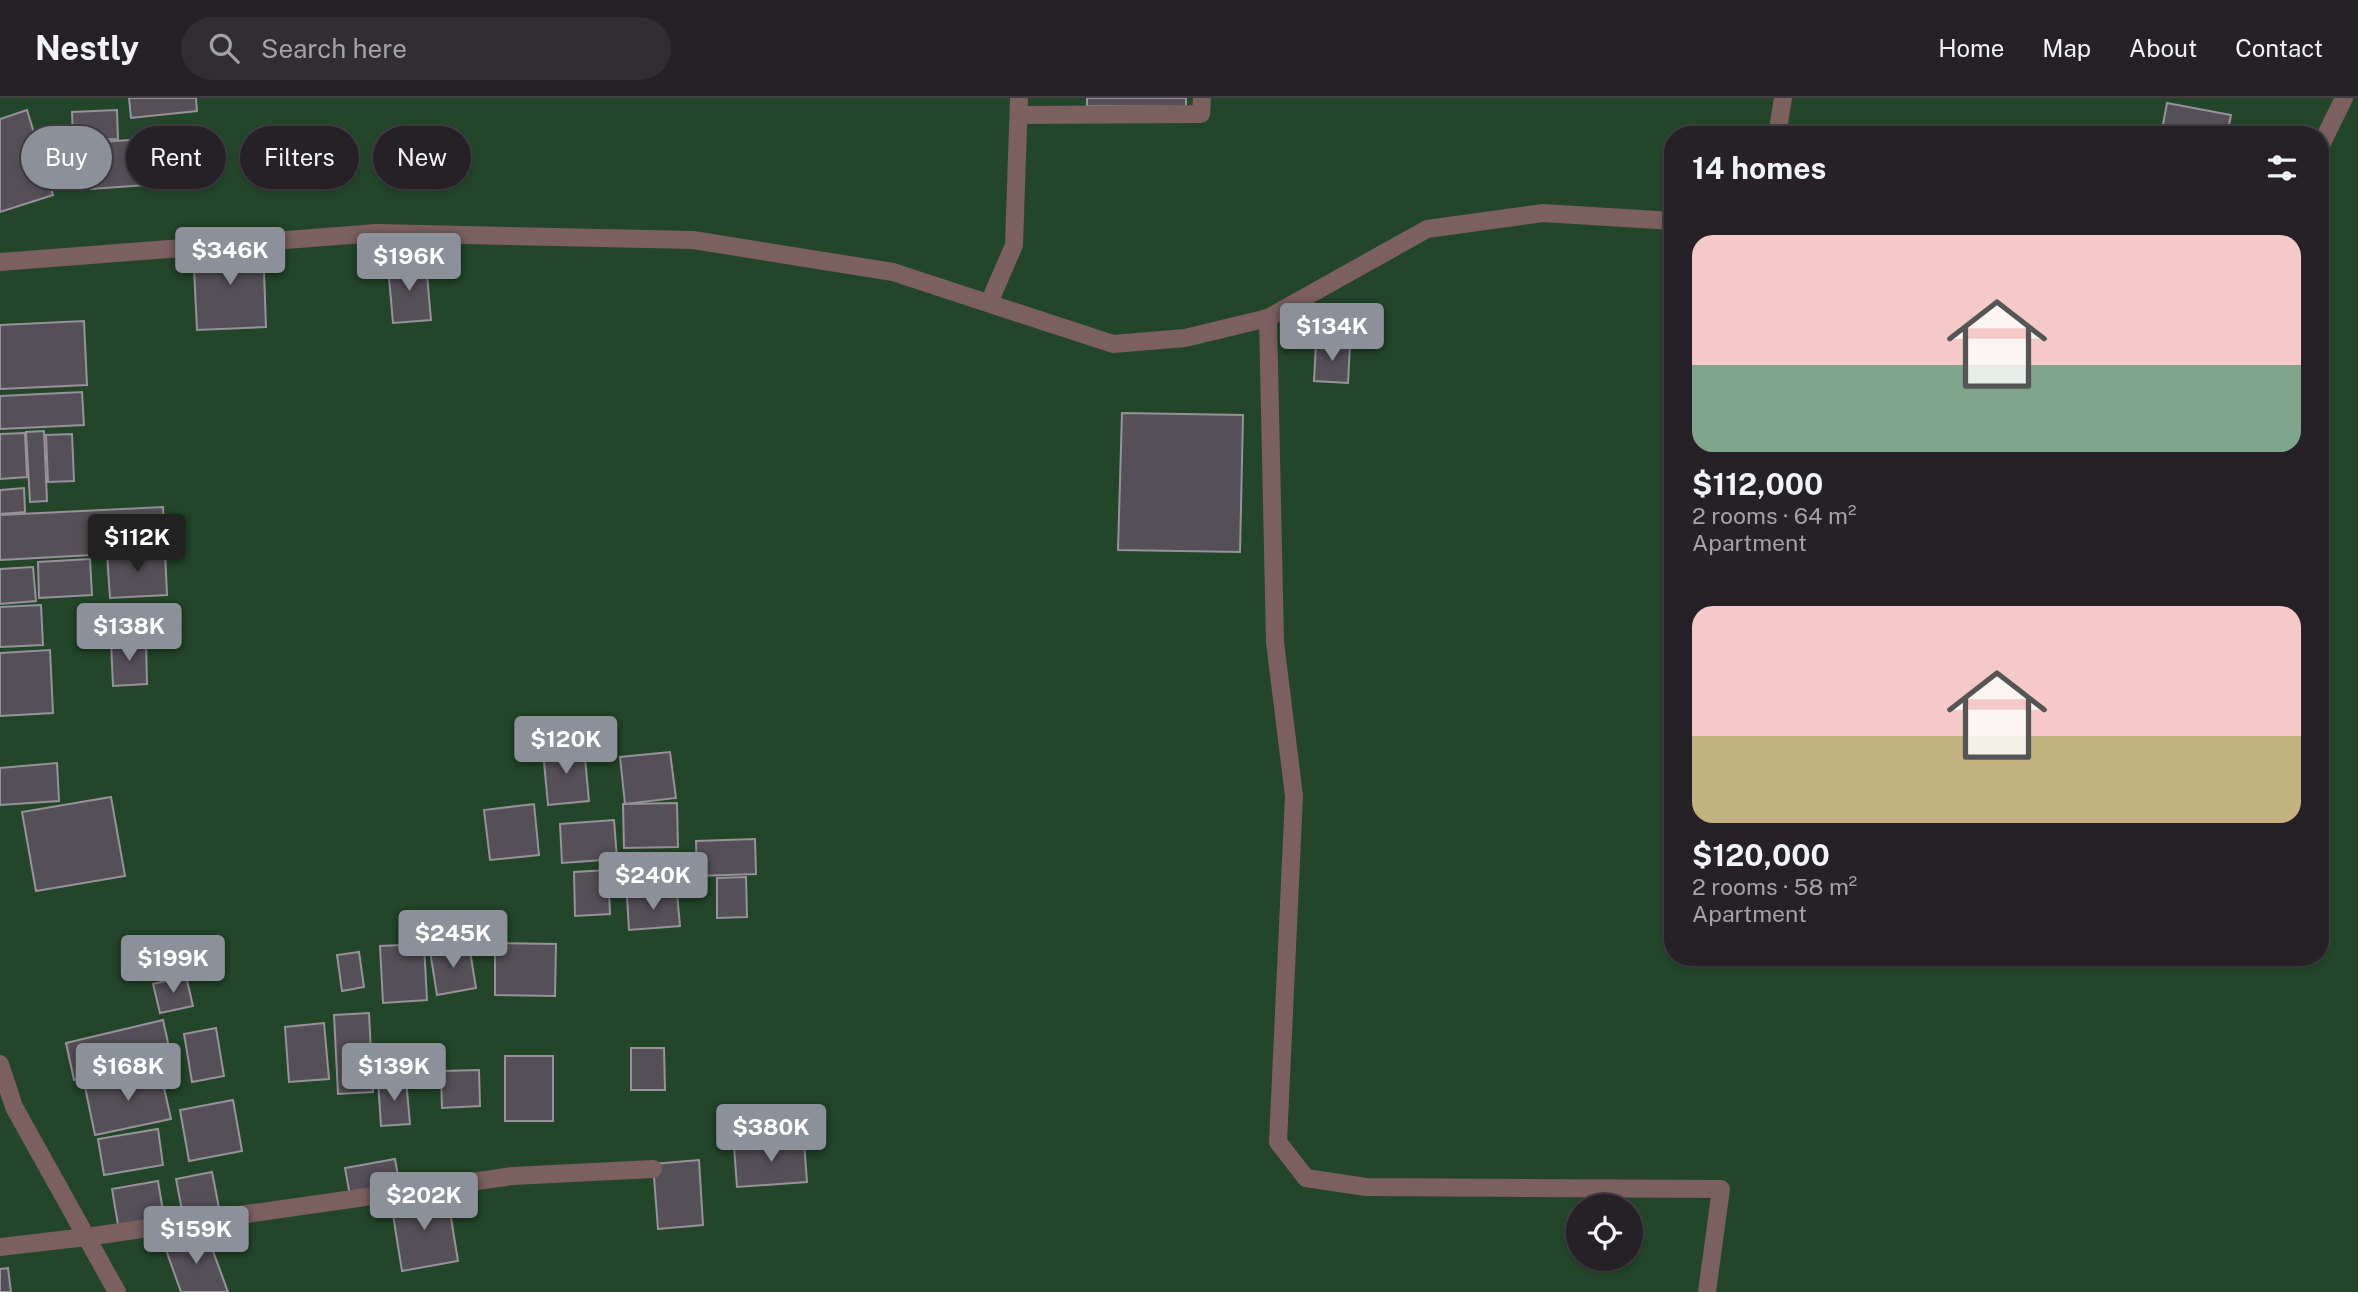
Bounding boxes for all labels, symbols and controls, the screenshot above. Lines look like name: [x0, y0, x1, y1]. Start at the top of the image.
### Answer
search box: [181, 17, 671, 80]
text: Nestly: [35, 29, 139, 67]
icon: search: [205, 29, 243, 67]
text: Search here: [261, 33, 407, 64]
text: Home: [1938, 34, 2004, 62]
text: Map: [2042, 34, 2091, 62]
text: About: [2129, 34, 2197, 62]
text: Contact: [2235, 34, 2323, 62]
chip: Buy: [21, 126, 112, 189]
chip: Rent: [126, 126, 226, 189]
chip: Filters: [240, 126, 359, 189]
chip: New: [373, 126, 471, 189]
icon: filters: [2263, 149, 2301, 187]
text: 14 homes: [1692, 150, 1826, 186]
pin: $346K: [181, 228, 279, 287]
pin: $196K: [360, 234, 458, 293]
text: $346K: [191, 236, 269, 263]
text: $196K: [373, 242, 445, 269]
icon: home: [1934, 281, 2060, 407]
pin: $134K: [1283, 303, 1381, 363]
text: $134K: [1296, 312, 1368, 339]
text: $112,000: [1692, 466, 1823, 502]
text: 2 rooms · 64 m²: [1692, 502, 1856, 529]
pin: $112K: [88, 514, 186, 574]
text: $112K: [104, 523, 170, 550]
text: Apartment: [1692, 529, 1807, 556]
pin: $138K: [80, 603, 178, 663]
text: $138K: [93, 612, 165, 639]
icon: home: [1934, 652, 2060, 778]
pin: $120K: [517, 716, 615, 776]
text: $120K: [530, 725, 602, 752]
text: $120,000: [1692, 837, 1830, 873]
pin: $240K: [604, 852, 702, 912]
text: $240K: [615, 861, 691, 888]
text: 2 rooms · 58 m²: [1692, 873, 1857, 900]
text: Apartment: [1692, 900, 1807, 927]
pin: $245K: [404, 910, 502, 970]
text: $245K: [414, 919, 492, 946]
pin: $199K: [124, 936, 222, 995]
text: $199K: [137, 944, 209, 971]
pin: $168K: [79, 1044, 177, 1103]
pin: $139K: [345, 1044, 443, 1103]
text: $168K: [92, 1052, 164, 1079]
text: $139K: [358, 1052, 430, 1079]
pin: $380K: [722, 1104, 820, 1164]
text: $380K: [732, 1113, 810, 1140]
pin: $202K: [375, 1172, 473, 1232]
text: $202K: [386, 1181, 462, 1208]
map controls: [1566, 1194, 1643, 1271]
button: locate: [1566, 1194, 1643, 1271]
pin: $159K: [147, 1206, 245, 1266]
text: $159K: [160, 1215, 232, 1242]

